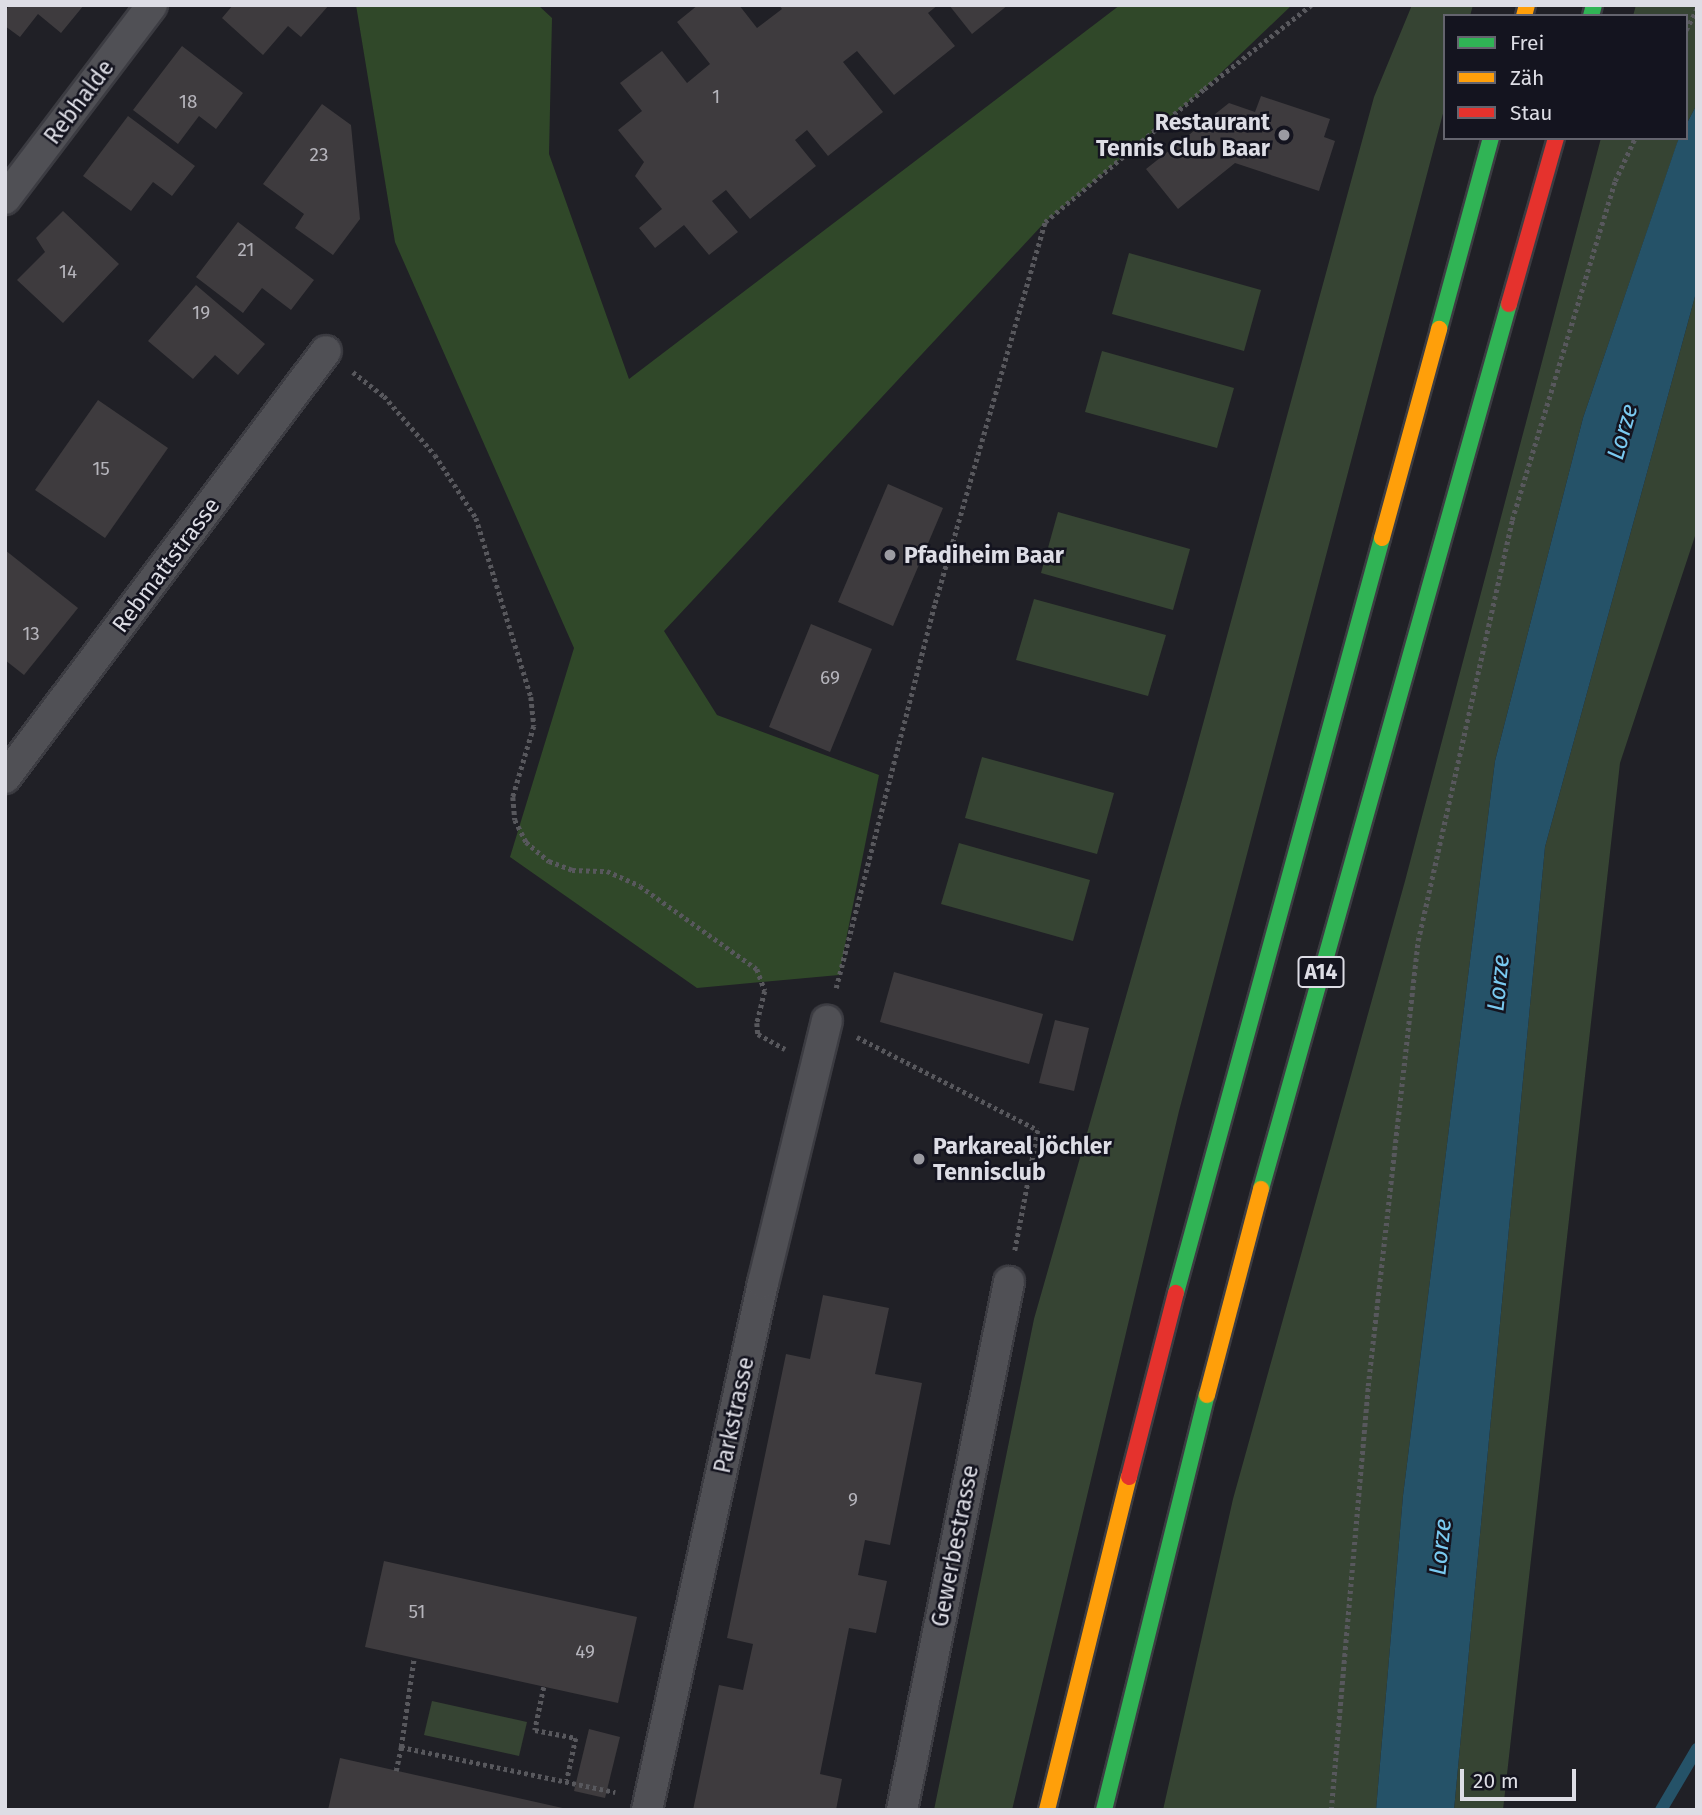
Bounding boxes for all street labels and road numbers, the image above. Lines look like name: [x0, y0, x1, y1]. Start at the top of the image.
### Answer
street label: Rebhalde: [38, 54, 120, 150]
street label: Rebmattstrasse: [106, 492, 226, 638]
road number: A14: [1296, 954, 1346, 990]
street label: Parkstrasse: [708, 1354, 760, 1476]
street label: Gewerbestrasse: [926, 1463, 984, 1629]

